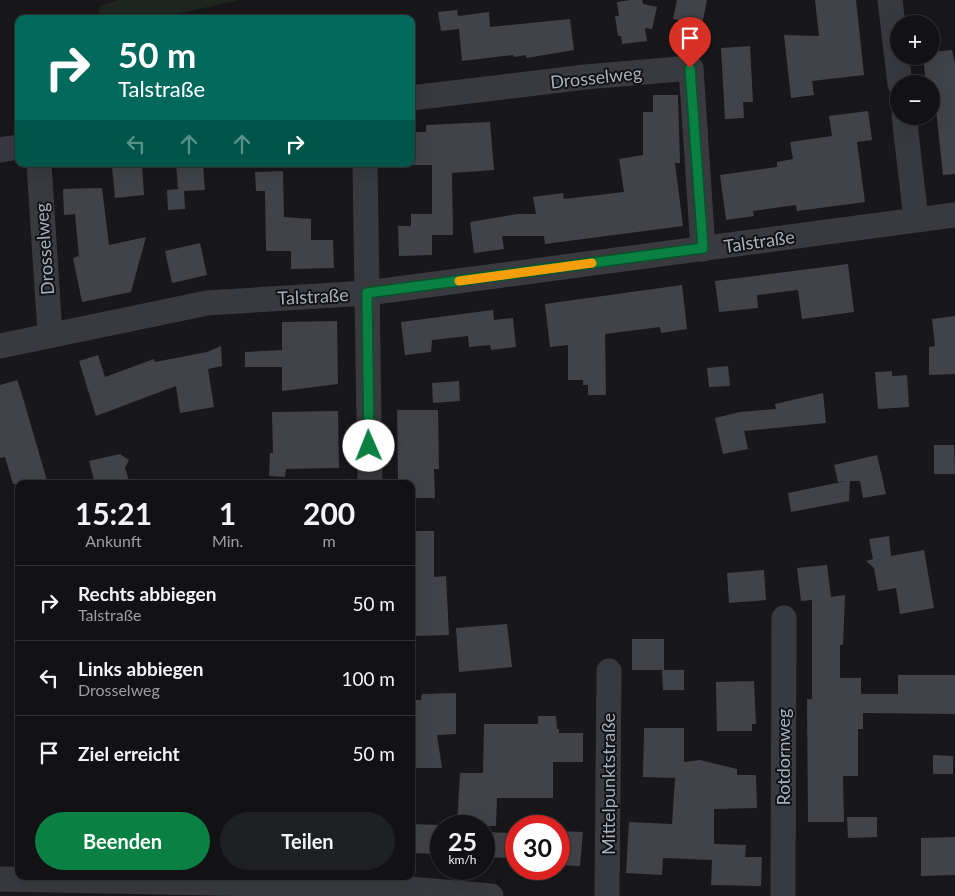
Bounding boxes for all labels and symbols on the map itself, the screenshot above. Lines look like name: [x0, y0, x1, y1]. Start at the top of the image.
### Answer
pin: [669, 17, 711, 68]
street label: Drosselweg: [549, 61, 643, 93]
street label: Drosselweg: [30, 202, 58, 296]
street label: Talstraße: [722, 225, 796, 257]
street label: Talstraße: [277, 283, 349, 309]
position arrow: [342, 419, 394, 471]
street label: Rotdornweg: [772, 709, 794, 805]
street label: Mittelpunktstraße: [597, 713, 619, 855]
speed limit sign: 30: [505, 815, 570, 880]

